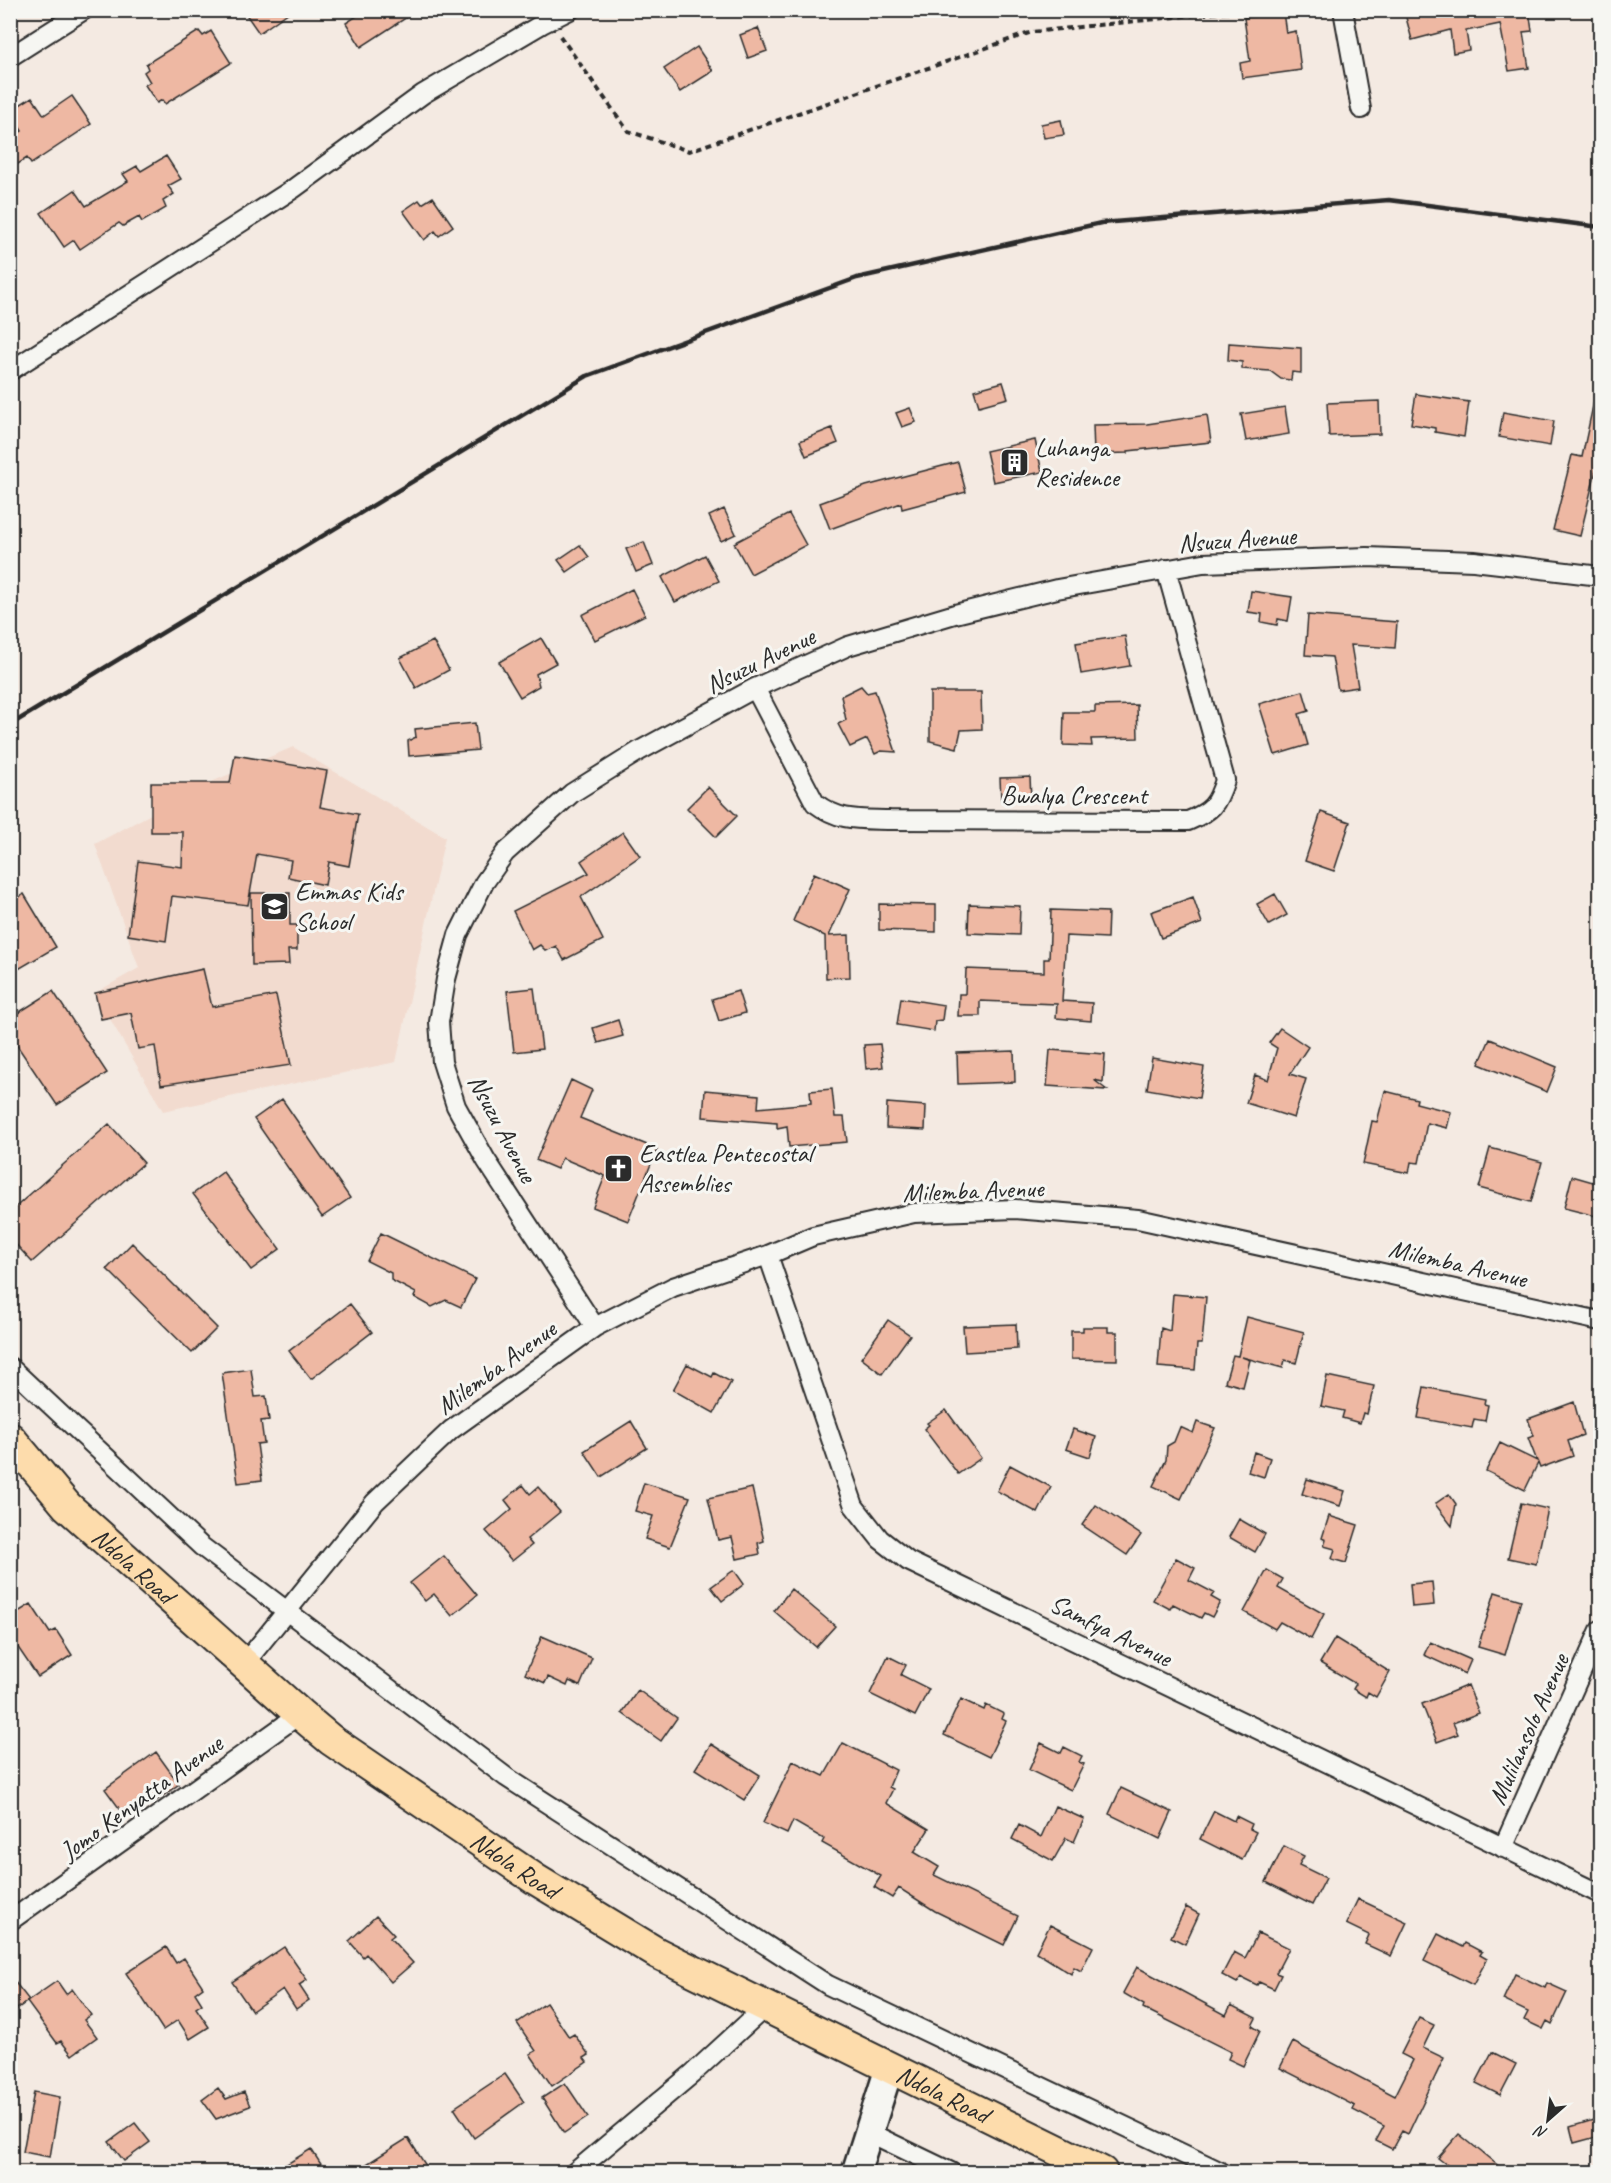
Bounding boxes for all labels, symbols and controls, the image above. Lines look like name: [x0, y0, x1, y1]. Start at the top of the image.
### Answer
place label: Luhanga Residence: [1035, 431, 1121, 494]
building icon: Luhanga Residence: [998, 446, 1030, 478]
street label: Nsuzu Avenue: [1177, 519, 1298, 560]
street label: Nsuzu Avenue: [700, 619, 822, 701]
street label: Bwalya Crescent: [1001, 779, 1149, 812]
place label: Emmas Kids School: [295, 875, 405, 938]
school or university icon: Emmas Kids School: [258, 890, 290, 922]
street label: Nsuzu Avenue: [460, 1068, 546, 1189]
place label: Eastlea Pentecostal Assemblies: [639, 1137, 817, 1200]
church icon: Eastlea Pentecostal Assemblies: [602, 1152, 634, 1184]
street label: Milemba Avenue: [902, 1172, 1045, 1209]
street label: Milemba Avenue: [1386, 1232, 1532, 1296]
street label: Milemba Avenue: [430, 1312, 564, 1422]
street label: Ndola Road: [85, 1520, 184, 1614]
street label: Samfya Avenue: [1045, 1587, 1178, 1675]
street label: Mulilansolo Avenue: [1480, 1647, 1577, 1810]
street label: Jomo Kenyatta Avenue: [52, 1726, 230, 1869]
street label: Ndola Road: [464, 1824, 568, 1909]
street label: Ndola Road: [891, 2057, 998, 2133]
north arrow: [1518, 2090, 1578, 2150]
text: N: [1530, 2120, 1550, 2144]

